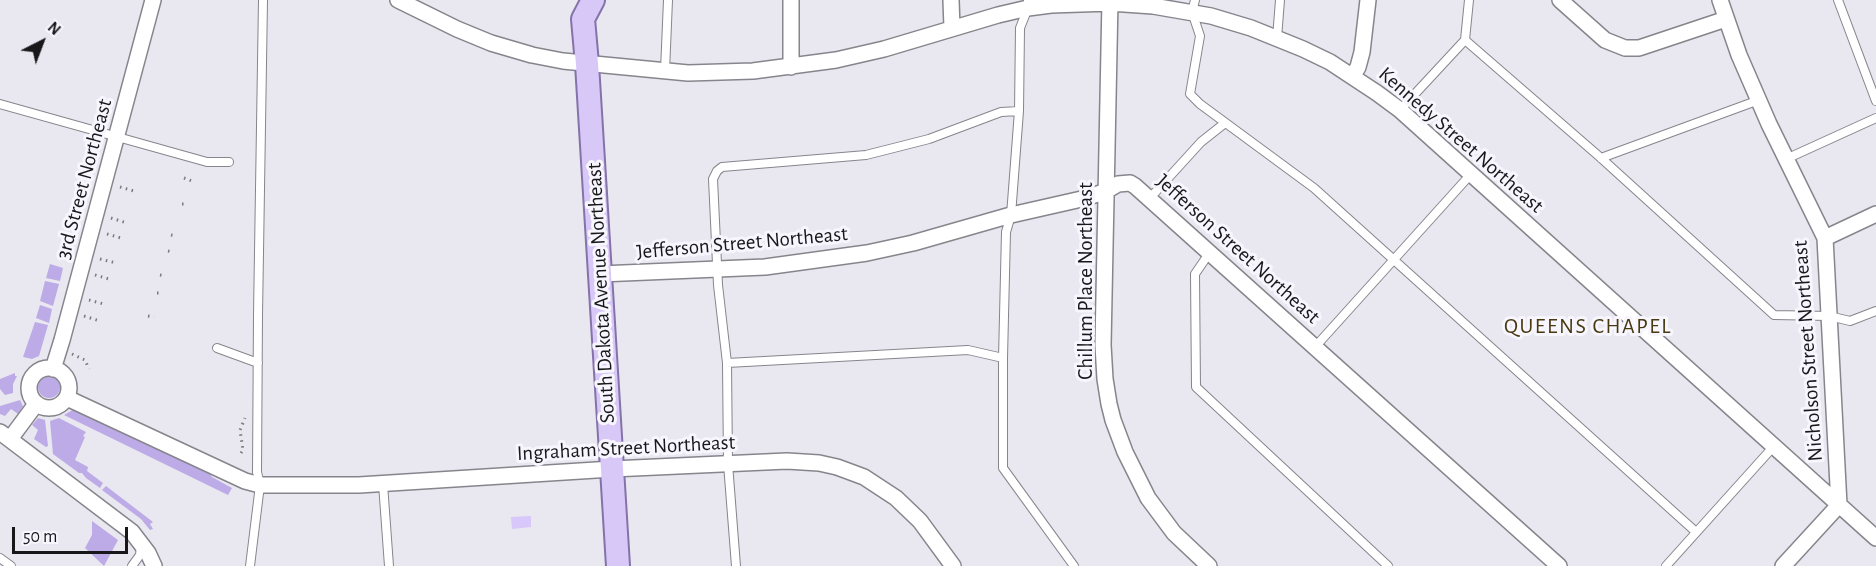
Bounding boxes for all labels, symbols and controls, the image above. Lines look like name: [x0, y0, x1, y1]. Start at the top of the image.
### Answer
north arrow: [12, 12, 72, 72]
text: N: [45, 19, 64, 38]
street label: Kennedy Street Northeast: [1373, 62, 1549, 218]
street label: 3rd Street Northeast: [50, 96, 118, 262]
street label: South Dakota Avenue Northeast: [582, 162, 620, 424]
street label: Jefferson Street Northeast: [1151, 169, 1325, 329]
street label: Chillum Place Northeast: [1073, 182, 1099, 380]
street label: Jefferson Street Northeast: [635, 221, 849, 265]
street label: Nicholson Street Northeast: [1788, 240, 1828, 462]
district label: QUEENS CHAPEL: [1504, 313, 1672, 339]
street label: Ingraham Street Northeast: [516, 430, 736, 466]
scale bar: [15, 515, 130, 553]
text: 50 m: [23, 528, 57, 546]

